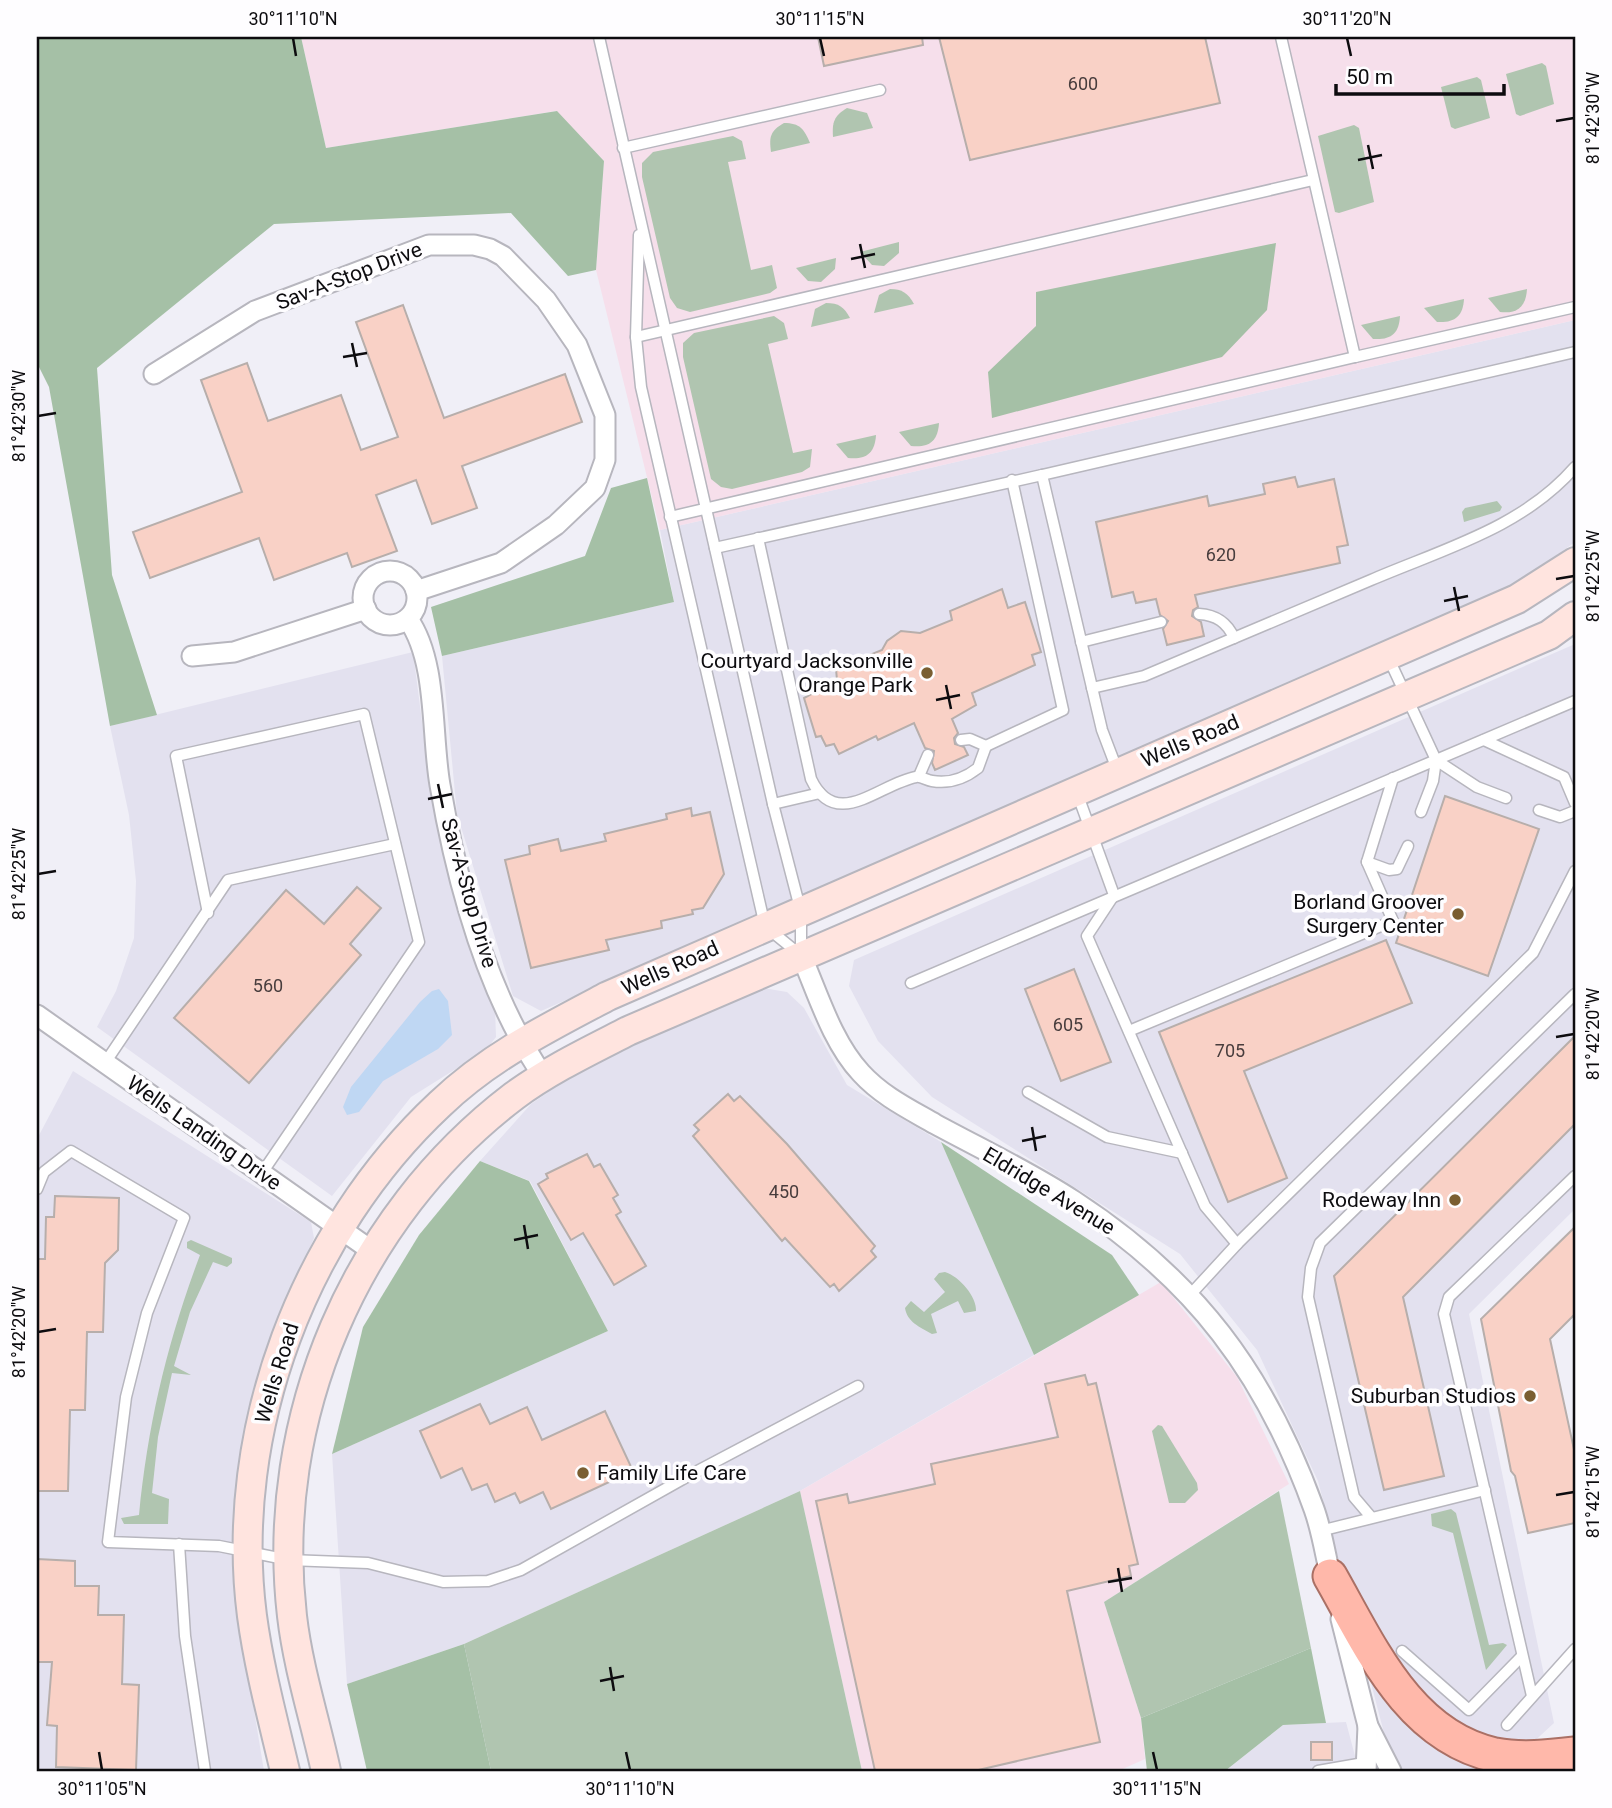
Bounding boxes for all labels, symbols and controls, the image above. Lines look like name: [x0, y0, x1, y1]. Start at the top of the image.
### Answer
text: 30°11'10"N: [248, 8, 338, 29]
text: 30°11'15"N: [775, 8, 865, 29]
text: 30°11'20"N: [1302, 8, 1392, 29]
scale bar: [1336, 52, 1504, 96]
text: 50 m: [1346, 65, 1393, 89]
text: 81°42'30"W: [1582, 72, 1603, 164]
house number: 600: [1068, 73, 1098, 94]
street label: Sav-A-Stop Drive: [273, 237, 425, 315]
text: 81°42'30"W: [8, 370, 29, 462]
text: 81°42'25"W: [1582, 530, 1603, 622]
house number: 620: [1206, 544, 1236, 565]
place label: Courtyard Jacksonville Orange Park: [700, 649, 913, 697]
marker: Courtyard Jacksonville Orange Park: [919, 665, 935, 681]
street label: Wells Road: [1137, 710, 1243, 772]
street label: Sav-A-Stop Drive: [436, 815, 502, 971]
text: 81°42'25"W: [8, 828, 29, 920]
place label: Borland Groover Surgery Center: [1293, 890, 1444, 938]
marker: Borland Groover Surgery Center: [1450, 906, 1466, 922]
street label: Wells Road: [618, 936, 722, 1000]
house number: 560: [253, 975, 283, 996]
text: 81°42'20"W: [1582, 988, 1603, 1080]
house number: 605: [1053, 1014, 1083, 1035]
house number: 705: [1215, 1040, 1245, 1061]
street label: Wells Landing Drive: [122, 1071, 286, 1195]
street label: Eldridge Avenue: [979, 1142, 1119, 1240]
house number: 450: [769, 1181, 799, 1202]
place label: Rodeway Inn: [1322, 1188, 1441, 1212]
marker: Rodeway Inn: [1447, 1192, 1463, 1208]
text: 81°42'20"W: [8, 1286, 29, 1378]
street label: Wells Road: [250, 1320, 304, 1426]
place label: Suburban Studios: [1351, 1384, 1516, 1408]
marker: Suburban Studios: [1522, 1388, 1538, 1404]
text: 81°42'15"W: [1582, 1446, 1603, 1538]
place label: Family Life Care: [597, 1461, 746, 1485]
marker: Family Life Care: [575, 1465, 591, 1481]
text: 30°11'05"N: [57, 1778, 147, 1799]
text: 30°11'10"N: [585, 1778, 675, 1799]
text: 30°11'15"N: [1112, 1778, 1202, 1799]

